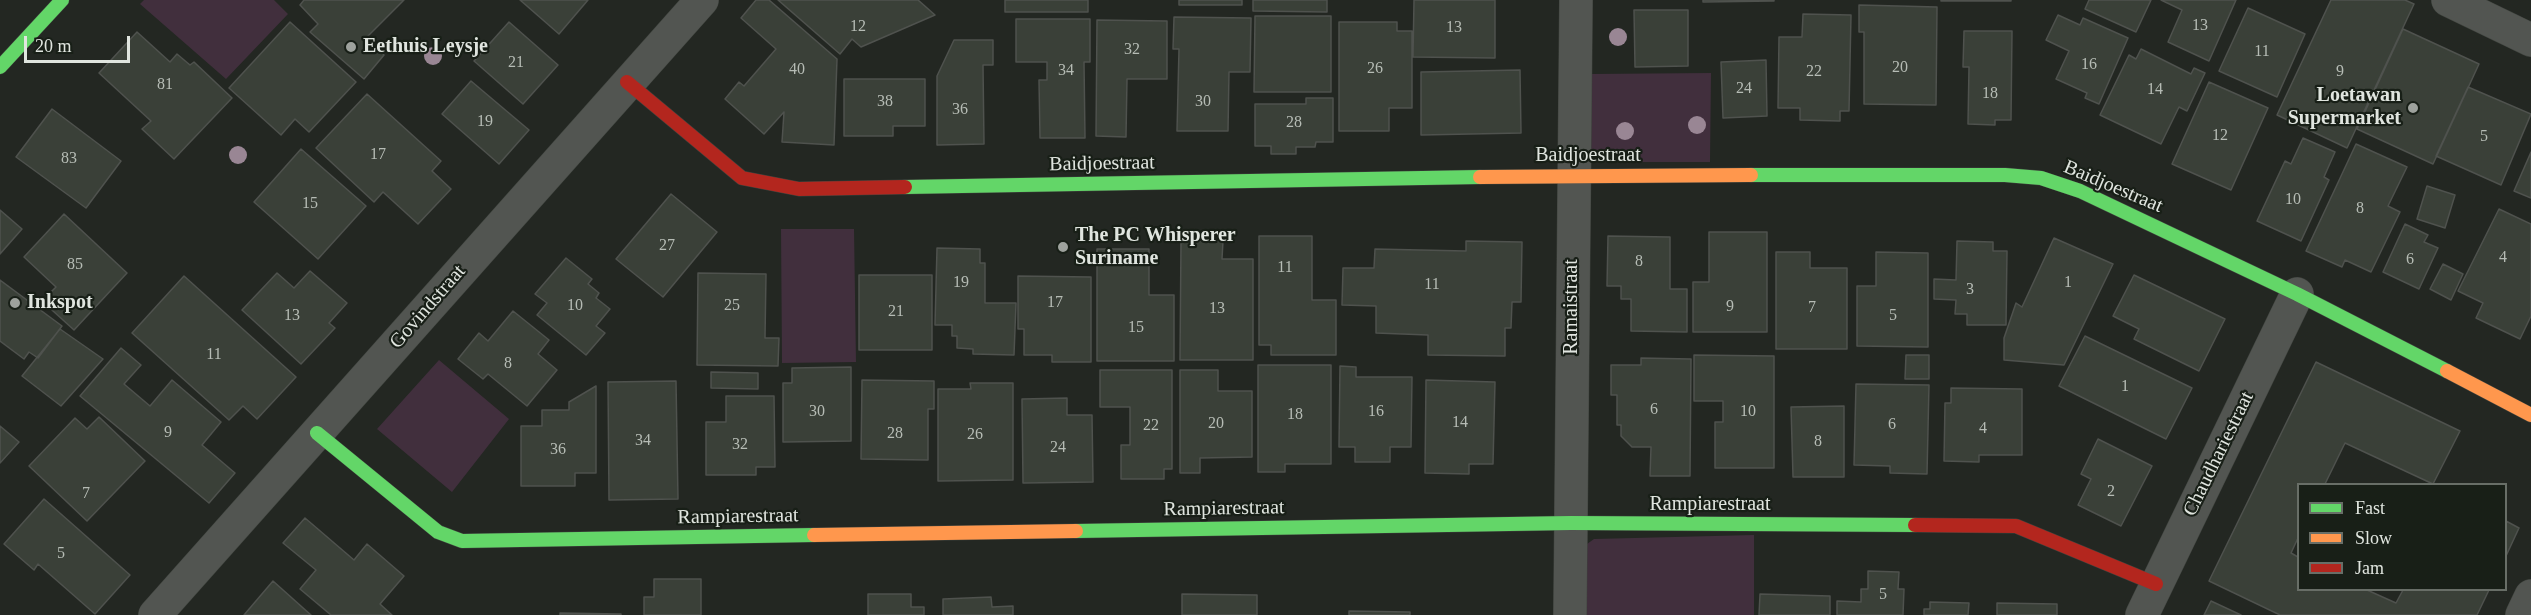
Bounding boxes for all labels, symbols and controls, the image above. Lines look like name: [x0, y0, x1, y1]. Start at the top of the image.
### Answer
house number: 13: [2192, 16, 2208, 36]
house number: 12: [850, 17, 866, 37]
house number: 13: [1446, 18, 1462, 38]
scale bar: [27, 24, 134, 62]
place label: Eethuis Leysje: [363, 35, 488, 59]
text: 20 m: [35, 36, 72, 56]
marker: Eethuis Leysje: [344, 40, 358, 54]
house number: 32: [1124, 40, 1140, 60]
house number: 11: [2254, 42, 2270, 62]
house number: 21: [508, 53, 524, 73]
house number: 16: [2081, 55, 2097, 75]
house number: 20: [1892, 58, 1908, 78]
house number: 26: [1367, 59, 1383, 79]
house number: 40: [789, 60, 805, 80]
house number: 34: [1058, 61, 1074, 81]
house number: 22: [1806, 62, 1822, 82]
house number: 9: [2336, 62, 2344, 82]
house number: 81: [157, 75, 173, 95]
house number: 24: [1736, 79, 1752, 99]
house number: 14: [2147, 80, 2163, 100]
house number: 18: [1982, 84, 1998, 104]
place label: Loetawan Supermarket: [2288, 84, 2401, 131]
house number: 38: [877, 92, 893, 112]
house number: 30: [1195, 92, 1211, 112]
house number: 36: [952, 100, 968, 120]
marker: Loetawan Supermarket: [2406, 101, 2420, 115]
house number: 19: [477, 112, 493, 132]
house number: 28: [1286, 113, 1302, 133]
house number: 12: [2212, 126, 2228, 146]
house number: 5: [2480, 127, 2488, 147]
street label: Baidjoestraat: [1535, 144, 1641, 168]
house number: 17: [370, 145, 386, 165]
house number: 83: [61, 149, 77, 169]
street label: Baidjoestraat: [1049, 151, 1155, 177]
street label: Baidjoestraat: [2060, 155, 2166, 219]
house number: 10: [2285, 190, 2301, 210]
house number: 15: [302, 194, 318, 214]
house number: 8: [2356, 199, 2364, 219]
place label: The PC Whisperer Suriname: [1075, 224, 1236, 271]
house number: 27: [659, 236, 675, 256]
marker: The PC Whisperer Suriname: [1056, 240, 1070, 254]
house number: 4: [2499, 248, 2507, 268]
house number: 6: [2406, 250, 2414, 270]
house number: 8: [1635, 252, 1643, 272]
house number: 85: [67, 255, 83, 275]
house number: 11: [1277, 258, 1293, 278]
street label: Ramaistraat: [1560, 259, 1584, 355]
street label: Govindstraat: [385, 260, 471, 354]
house number: 19: [953, 273, 969, 293]
house number: 1: [2064, 273, 2072, 293]
house number: 11: [1424, 275, 1440, 295]
house number: 3: [1966, 280, 1974, 300]
place label: Inkspot: [27, 291, 93, 315]
house number: 17: [1047, 293, 1063, 313]
marker: Inkspot: [8, 296, 22, 310]
house number: 10: [567, 296, 583, 316]
house number: 25: [724, 296, 740, 316]
house number: 9: [1726, 297, 1734, 317]
house number: 7: [1808, 298, 1816, 318]
house number: 13: [1209, 299, 1225, 319]
house number: 21: [888, 302, 904, 322]
house number: 13: [284, 306, 300, 326]
house number: 5: [1889, 306, 1897, 326]
house number: 15: [1128, 318, 1144, 338]
house number: 11: [206, 345, 222, 365]
house number: 8: [504, 354, 512, 374]
house number: 1: [2121, 377, 2129, 397]
street label: Chaudhariestraat: [2179, 388, 2259, 520]
house number: 6: [1650, 400, 1658, 420]
house number: 30: [809, 402, 825, 422]
house number: 16: [1368, 402, 1384, 422]
house number: 10: [1740, 402, 1756, 422]
house number: 18: [1287, 405, 1303, 425]
house number: 14: [1452, 413, 1468, 433]
house number: 20: [1208, 414, 1224, 434]
house number: 6: [1888, 415, 1896, 435]
house number: 22: [1143, 416, 1159, 436]
house number: 4: [1979, 419, 1987, 439]
house number: 9: [164, 423, 172, 443]
house number: 28: [887, 424, 903, 444]
house number: 26: [967, 425, 983, 445]
house number: 34: [635, 431, 651, 451]
house number: 8: [1814, 432, 1822, 452]
house number: 32: [732, 435, 748, 455]
house number: 24: [1050, 438, 1066, 458]
house number: 36: [550, 440, 566, 460]
house number: 2: [2107, 482, 2115, 502]
legend: [2297, 483, 2507, 591]
house number: 7: [82, 484, 90, 504]
street label: Rampiarestraat: [1649, 493, 1771, 517]
street label: Rampiarestraat: [1163, 496, 1285, 522]
text: Fast: [2355, 498, 2385, 518]
street label: Rampiarestraat: [677, 504, 799, 530]
text: Slow: [2355, 528, 2392, 548]
house number: 5: [57, 544, 65, 564]
text: Jam: [2355, 558, 2384, 578]
house number: 5: [1879, 585, 1887, 605]

